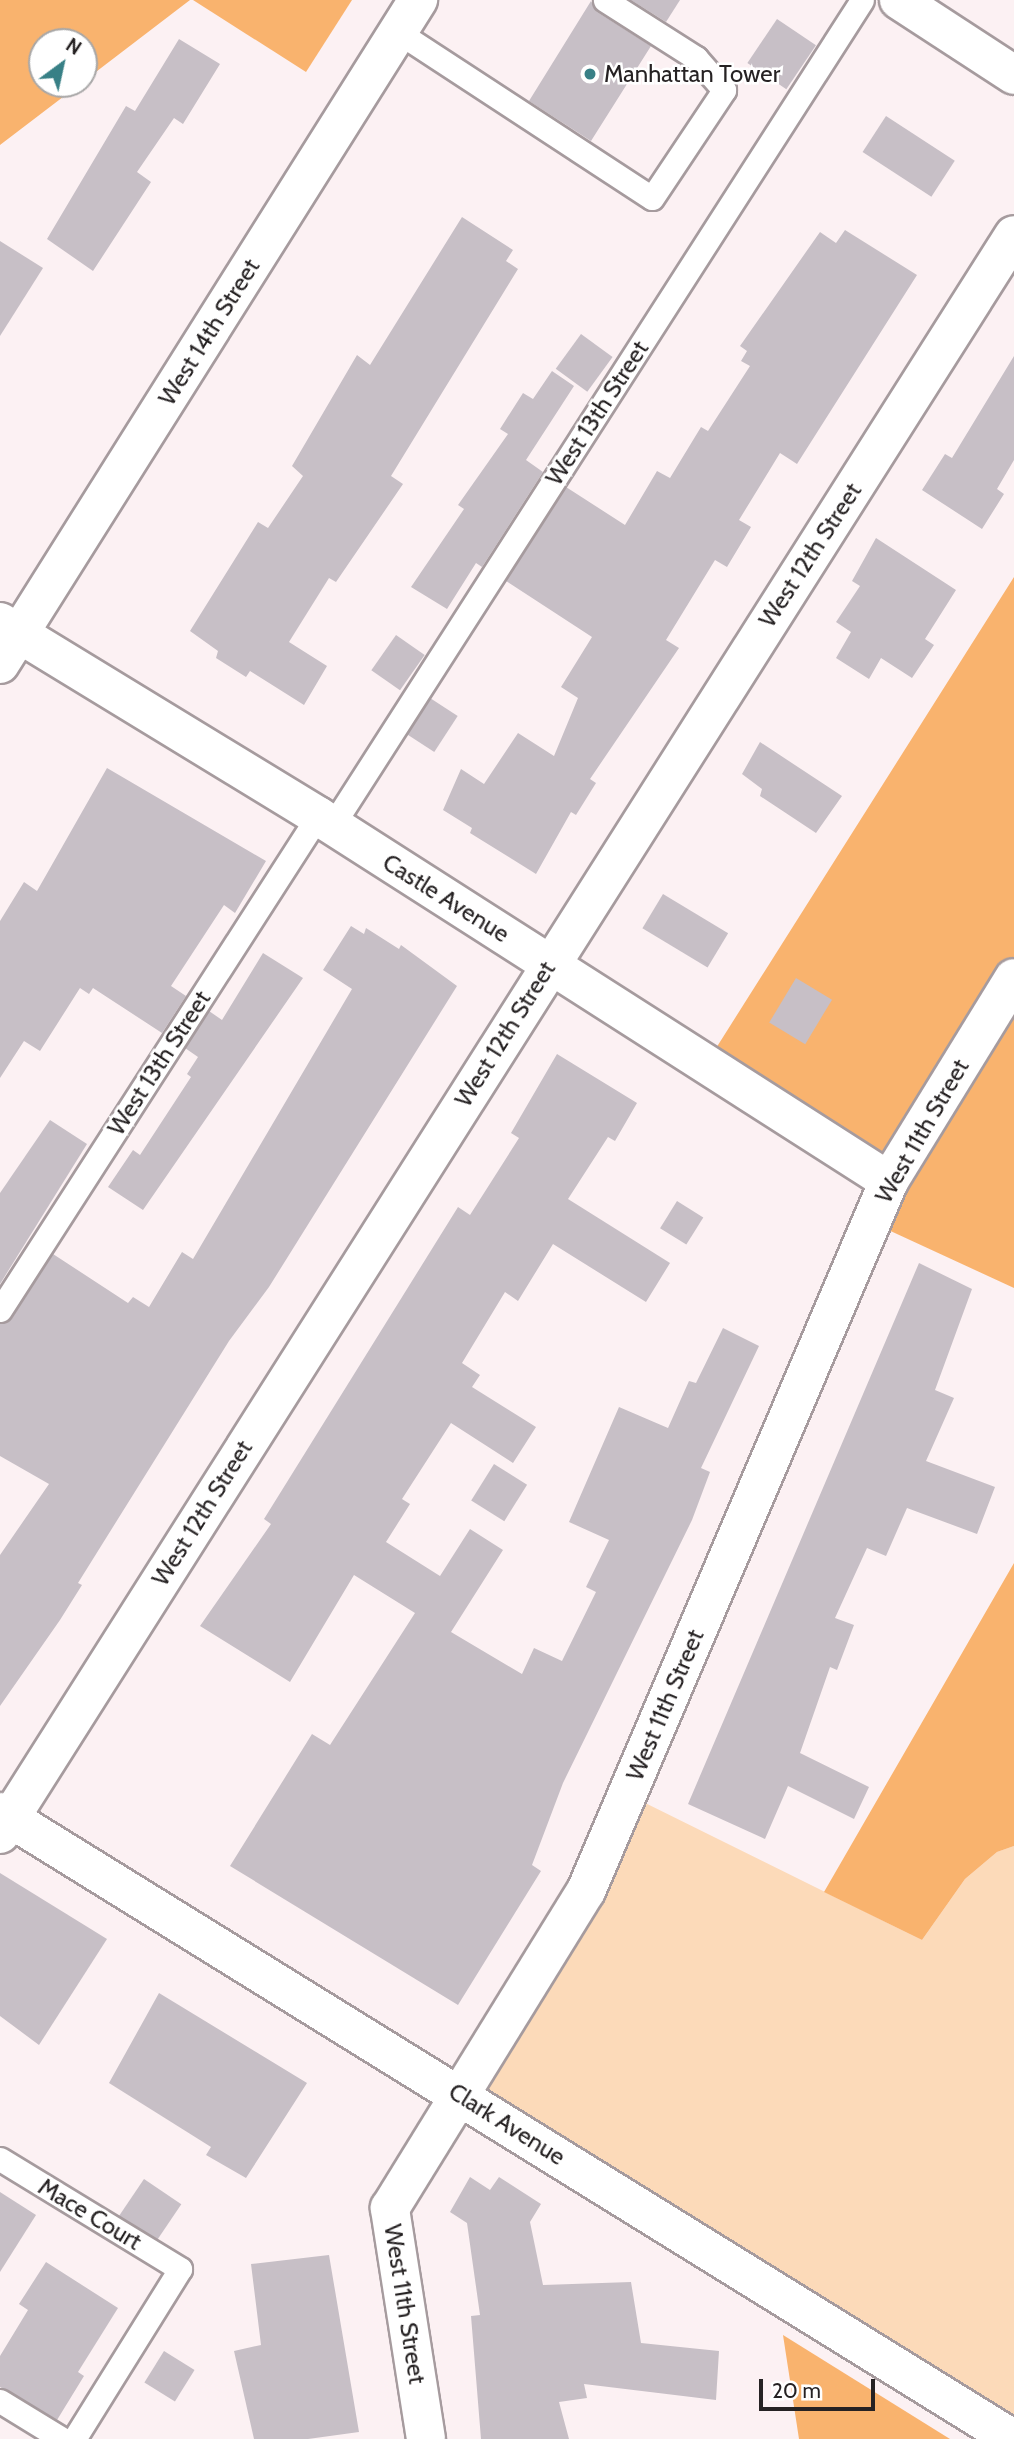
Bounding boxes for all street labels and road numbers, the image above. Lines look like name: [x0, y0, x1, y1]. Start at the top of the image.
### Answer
street label: West 14th Street: [152, 253, 266, 411]
street label: West 13th Street: [540, 335, 654, 491]
street label: West 12th Street: [753, 478, 867, 632]
street label: Castle Avenue: [377, 848, 515, 948]
street label: West 12th Street: [449, 956, 561, 1112]
street label: West 13th Street: [102, 985, 216, 1141]
street label: West 11th Street: [869, 1054, 975, 1208]
street label: West 12th Street: [146, 1435, 258, 1591]
street label: West 11th Street: [620, 1625, 710, 1785]
street label: Clark Avenue: [443, 2077, 571, 2171]
street label: Mace Court: [33, 2172, 147, 2256]
street label: West 11th Street: [378, 2222, 432, 2386]

